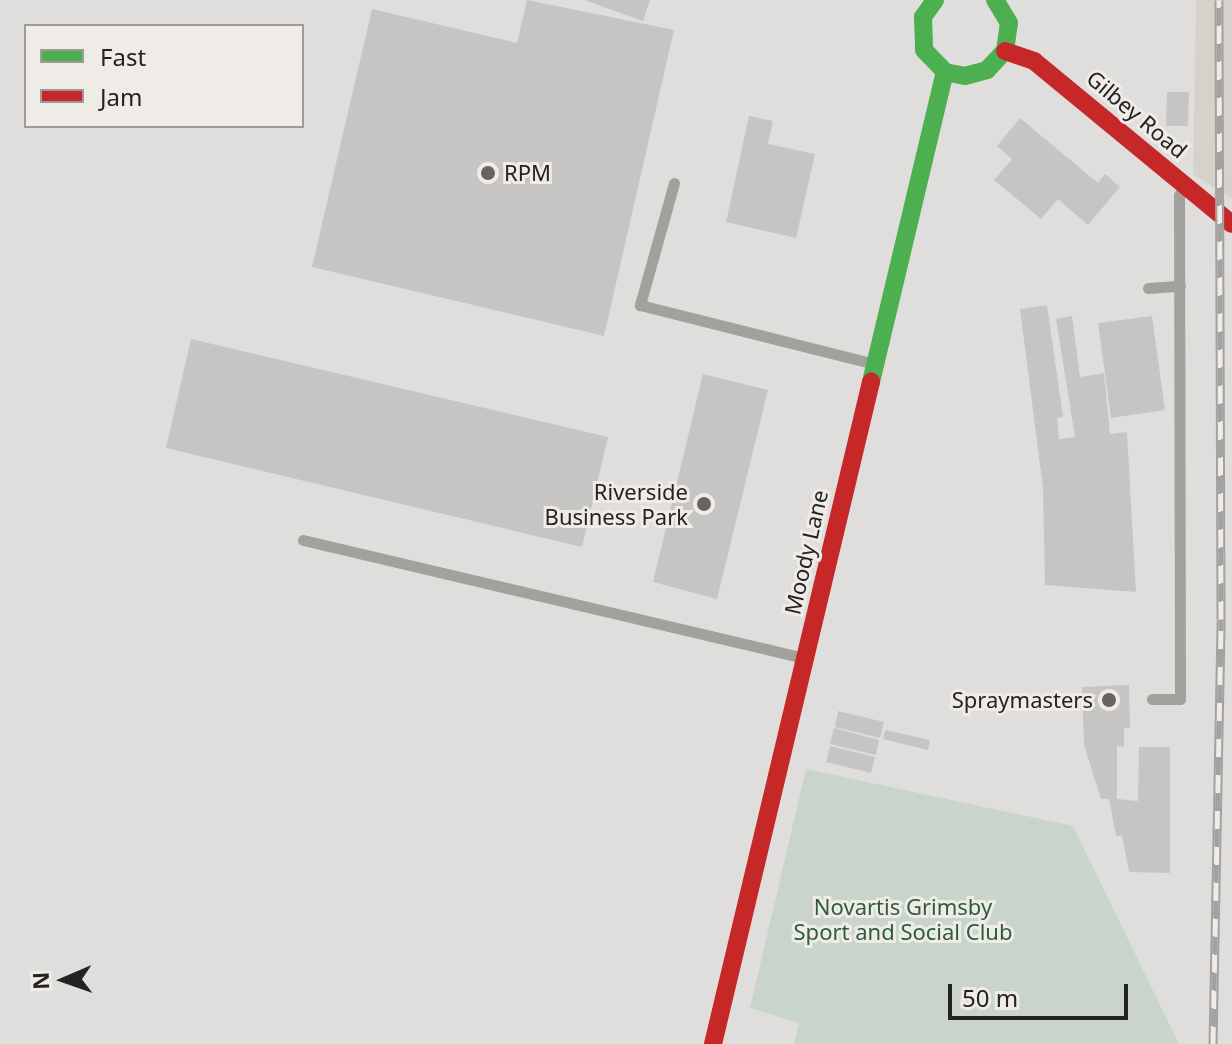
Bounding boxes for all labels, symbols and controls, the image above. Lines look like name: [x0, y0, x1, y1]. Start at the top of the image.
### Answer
legend: [24, 24, 304, 128]
text: Fast: [100, 40, 146, 73]
street label: Gilbey Road: [1082, 64, 1192, 164]
text: Jam: [100, 80, 142, 113]
place label: RPM: [504, 160, 551, 186]
marker: RPM: [479, 164, 497, 182]
place label: Riverside Business Park: [545, 478, 688, 530]
street label: Moody Lane: [779, 487, 833, 617]
marker: Riverside Business Park: [695, 495, 713, 513]
place label: Spraymasters: [952, 687, 1093, 713]
marker: Spraymasters: [1100, 691, 1118, 709]
park label: Novartis Grimsby Sport and Social Club: [794, 893, 1012, 944]
north arrow: [24, 940, 104, 1020]
scale bar: [952, 968, 1132, 1018]
text: N: [25, 971, 55, 990]
text: 50 m: [962, 981, 1018, 1014]

